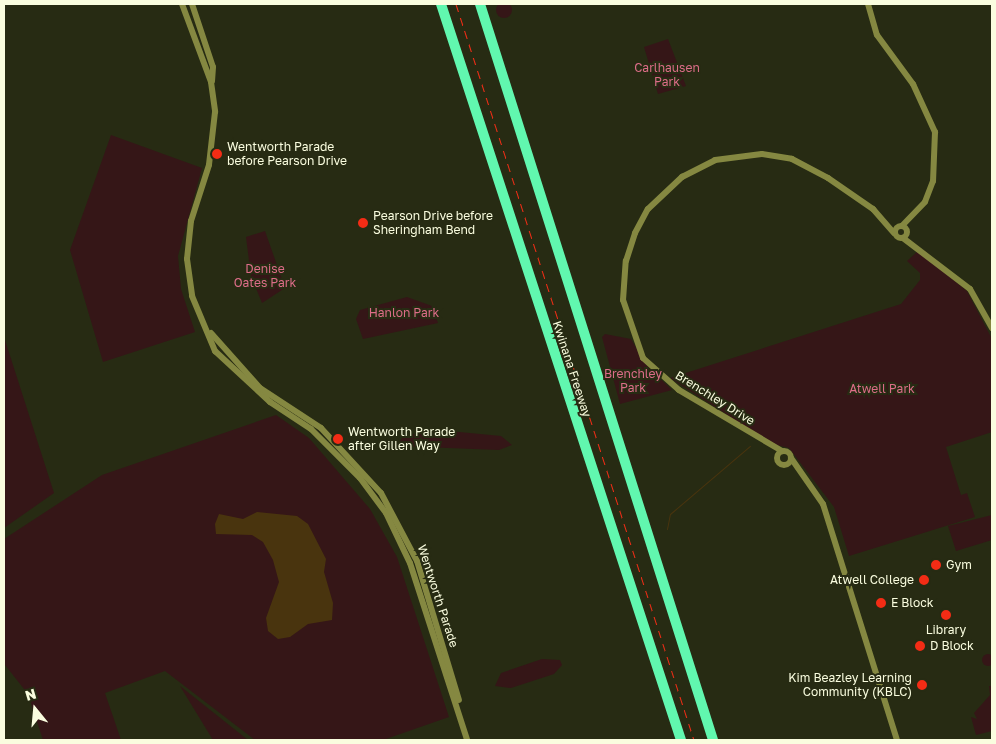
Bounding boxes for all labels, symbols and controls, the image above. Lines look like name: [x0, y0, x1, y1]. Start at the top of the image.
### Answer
park label: Carlhausen Park: [634, 61, 700, 89]
place label: Wentworth Parade before Pearson Drive: [227, 140, 347, 168]
marker: Wentworth Parade before Pearson Drive: [211, 148, 223, 160]
place label: Pearson Drive before Sheringham Bend: [373, 209, 493, 237]
marker: Pearson Drive before Sheringham Bend: [357, 217, 369, 229]
park label: Denise Oates Park: [234, 262, 296, 290]
park label: Hanlon Park: [369, 306, 439, 320]
street label: Kwinana Freeway: [550, 319, 594, 419]
park label: Brenchley Park: [604, 367, 662, 395]
street label: Brenchley Drive: [673, 368, 757, 428]
park label: Atwell Park: [849, 382, 915, 396]
place label: Wentworth Parade after Gillen Way: [348, 425, 455, 453]
marker: Wentworth Parade after Gillen Way: [332, 433, 344, 445]
street label: Wentworth Parade: [415, 543, 461, 649]
place label: Gym: [946, 558, 972, 572]
marker: Gym: [930, 559, 942, 571]
place label: Atwell College: [830, 573, 914, 587]
marker: Atwell College: [918, 574, 930, 586]
place label: E Block: [891, 596, 934, 610]
marker: E Block: [875, 597, 887, 609]
marker: Library: [940, 609, 952, 621]
place label: Library: [926, 623, 966, 637]
place label: D Block: [930, 639, 974, 653]
marker: D Block: [914, 640, 926, 652]
place label: Kim Beazley Learning Community (KBLC): [788, 671, 912, 699]
marker: Kim Beazley Learning Community (KBLC): [916, 679, 928, 691]
north arrow: [10, 684, 60, 734]
text: N: [23, 684, 38, 704]

